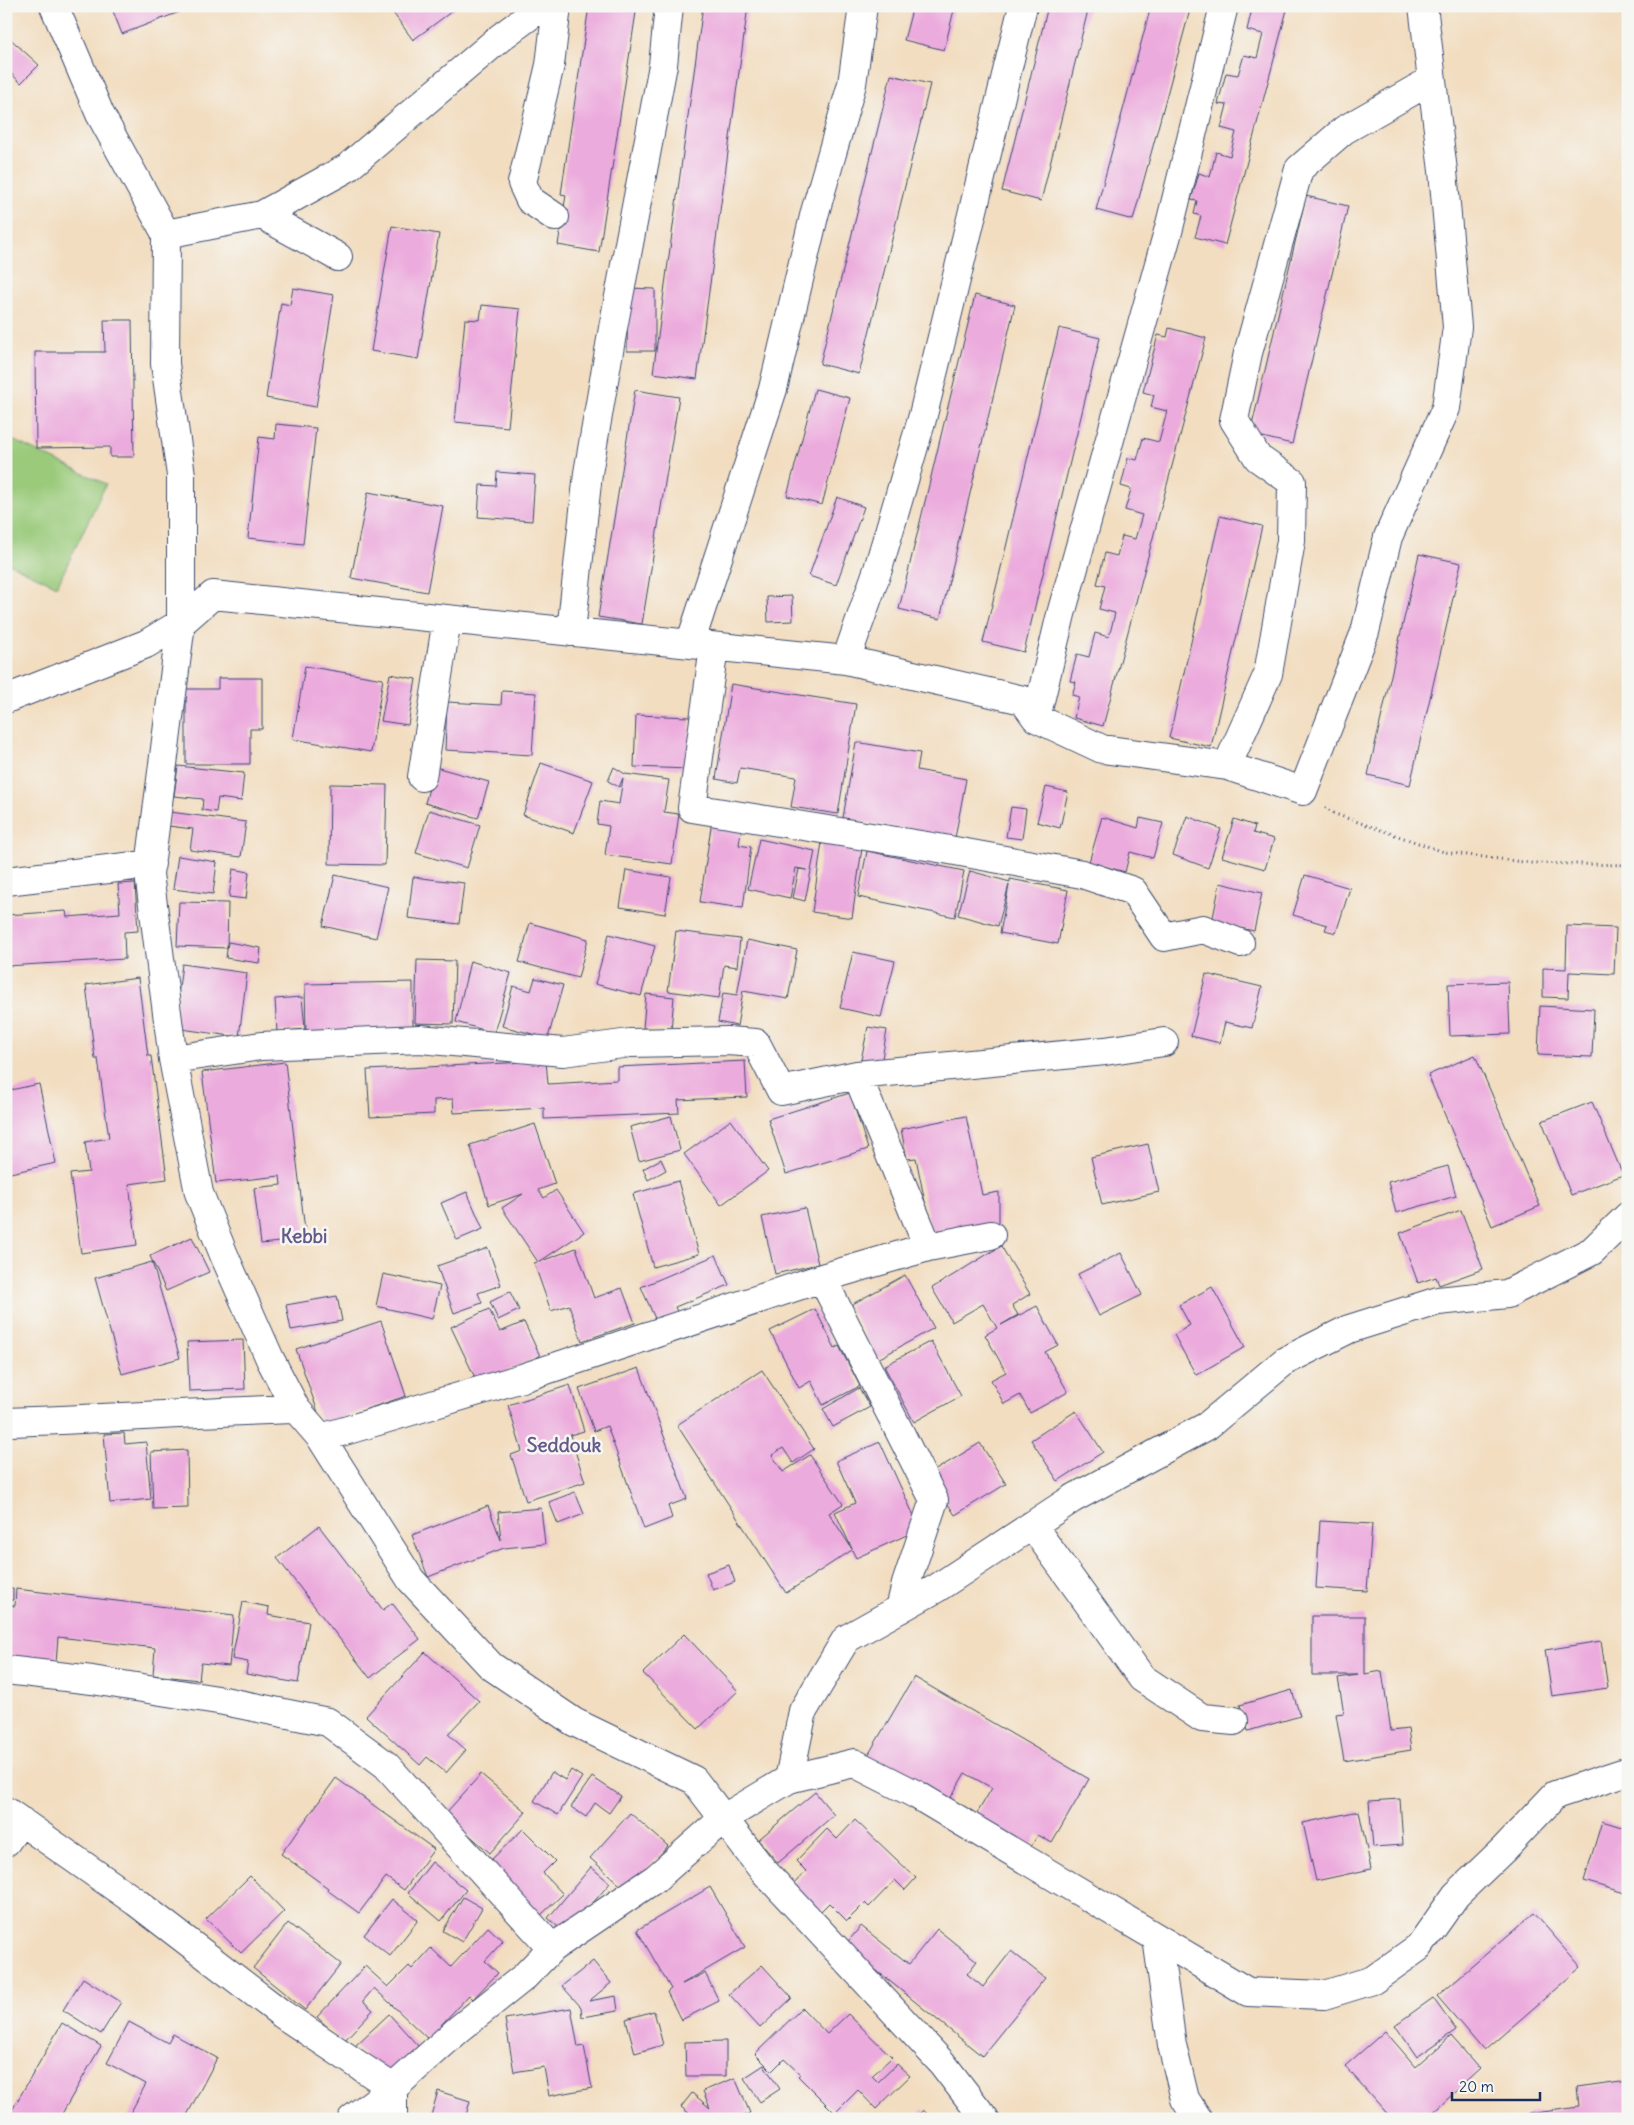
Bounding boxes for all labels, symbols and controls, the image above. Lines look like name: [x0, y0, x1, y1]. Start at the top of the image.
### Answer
district label: Kebbi: [281, 1224, 327, 1248]
district label: Seddouk: [527, 1433, 602, 1457]
scale bar: [1452, 2070, 1539, 2102]
text: 20 m: [1459, 2077, 1494, 2096]

